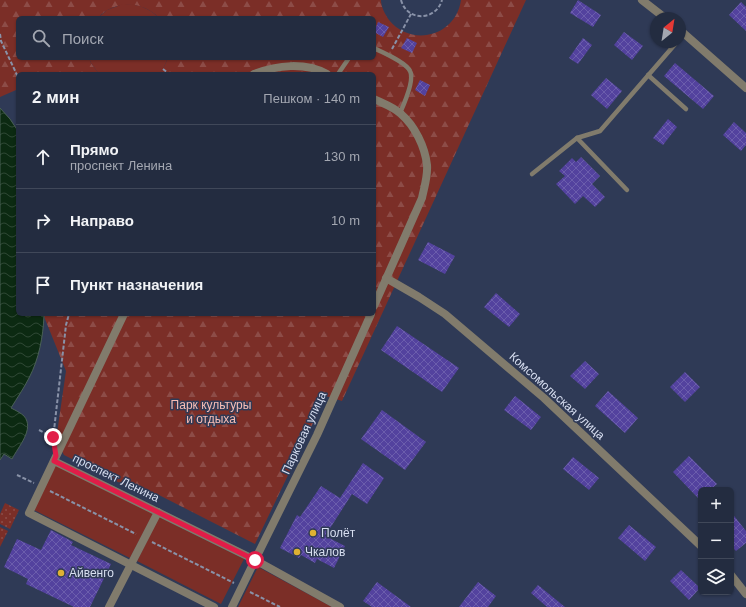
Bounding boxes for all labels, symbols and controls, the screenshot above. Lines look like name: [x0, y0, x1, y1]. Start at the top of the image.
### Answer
north arrow: [650, 12, 686, 48]
search box: [16, 16, 376, 60]
icon: search: [30, 27, 52, 49]
text: Поиск: [62, 30, 104, 47]
text: 2 мин: [32, 88, 79, 107]
text: Пешком · 140 m: [263, 91, 360, 106]
text: Прямо: [70, 141, 119, 158]
icon: ahead: [32, 146, 54, 168]
text: 130 m: [324, 149, 360, 164]
text: проспект Ленина: [70, 158, 172, 173]
icon: right: [32, 210, 54, 232]
text: Направо: [70, 212, 134, 229]
text: 10 m: [331, 213, 360, 228]
icon: arrive: [32, 274, 54, 296]
text: Пункт назначения: [70, 276, 203, 293]
street label: Комсомольская улица: [506, 349, 608, 443]
street label: Парковая улица: [279, 389, 329, 477]
park label: Парк культуры и отдыха: [171, 398, 251, 426]
route end: [44, 428, 62, 446]
street label: проспект Ленина: [70, 451, 162, 505]
map controls: [698, 487, 734, 595]
button: +: [698, 487, 734, 523]
button: −: [698, 523, 734, 559]
place label: Полёт: [321, 526, 356, 540]
marker: Полёт: [308, 528, 318, 538]
place label: Чкалов: [305, 545, 345, 559]
marker: Чкалов: [292, 547, 302, 557]
route start: [246, 551, 264, 569]
button: layers: [698, 559, 734, 595]
place label: Айвенго: [69, 566, 114, 580]
marker: Айвенго: [56, 568, 66, 578]

